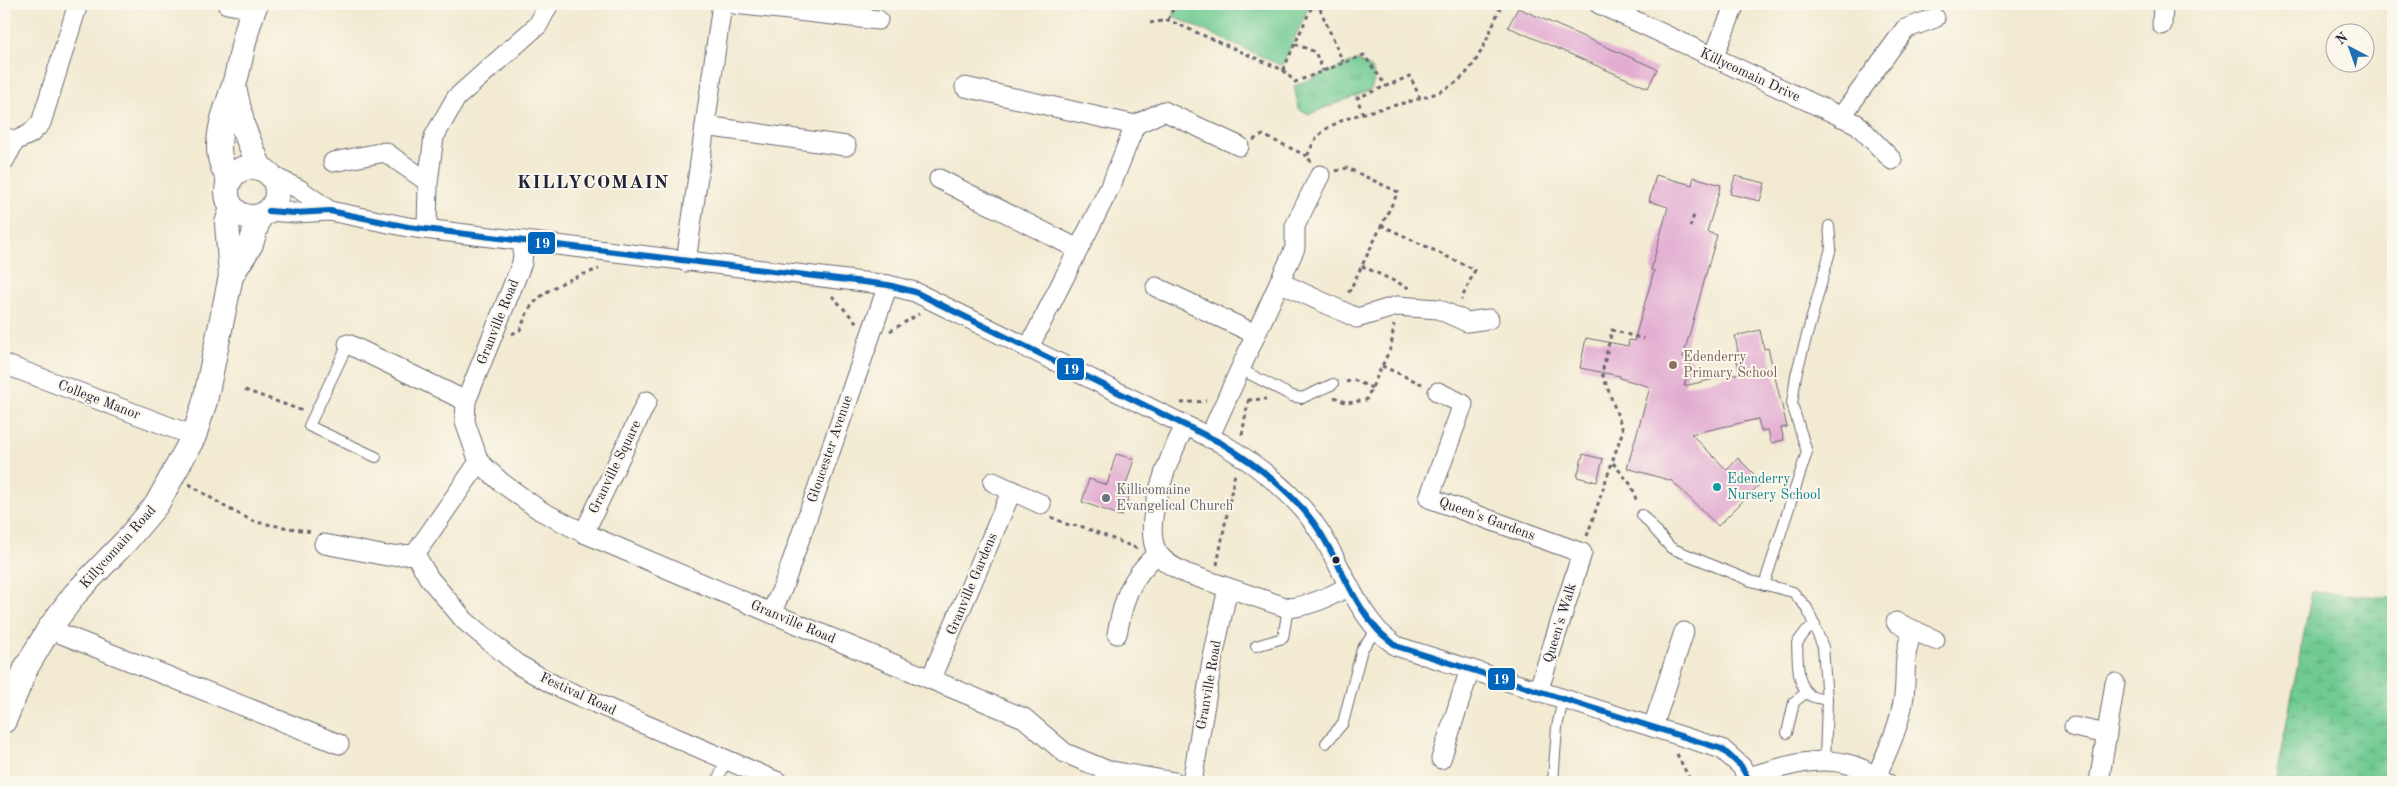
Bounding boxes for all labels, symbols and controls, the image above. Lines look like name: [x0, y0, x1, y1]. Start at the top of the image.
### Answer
north arrow: [2324, 22, 2374, 72]
text: N: [2333, 30, 2351, 48]
street label: Killycomain Drive: [1698, 46, 1802, 104]
district label: KILLYCOMAIN: [517, 174, 669, 193]
line badge: 19: [527, 231, 556, 255]
text: 19: [534, 237, 550, 251]
street label: Granville Road: [475, 277, 521, 367]
place label: Edenderry Primary School: [1683, 350, 1777, 380]
line badge: 19: [1056, 357, 1085, 381]
marker: Edenderry Primary School: [1667, 359, 1679, 371]
text: 19: [1063, 363, 1079, 377]
street label: College Manor: [56, 378, 142, 422]
street label: Gloucester Avenue: [805, 394, 855, 504]
street label: Granville Square: [586, 418, 644, 516]
place label: Edenderry Nursery School: [1727, 472, 1821, 502]
marker: Edenderry Nursery School: [1711, 481, 1723, 493]
place label: Killicomaine Evangelical Church: [1116, 483, 1234, 513]
marker: Killicomaine Evangelical Church: [1100, 492, 1112, 504]
street label: Queen's Gardens: [1437, 495, 1537, 543]
street label: Killycomain Road: [77, 503, 159, 591]
street label: Granville Gardens: [944, 531, 1000, 637]
unlabelled marker: [1331, 555, 1341, 565]
street label: Queen's Walk: [1541, 581, 1579, 665]
street label: Granville Road: [749, 598, 837, 646]
street label: Granville Road: [1194, 639, 1224, 731]
line badge: 19: [1487, 667, 1516, 691]
street label: Festival Road: [538, 670, 618, 718]
text: 19: [1493, 673, 1509, 687]

